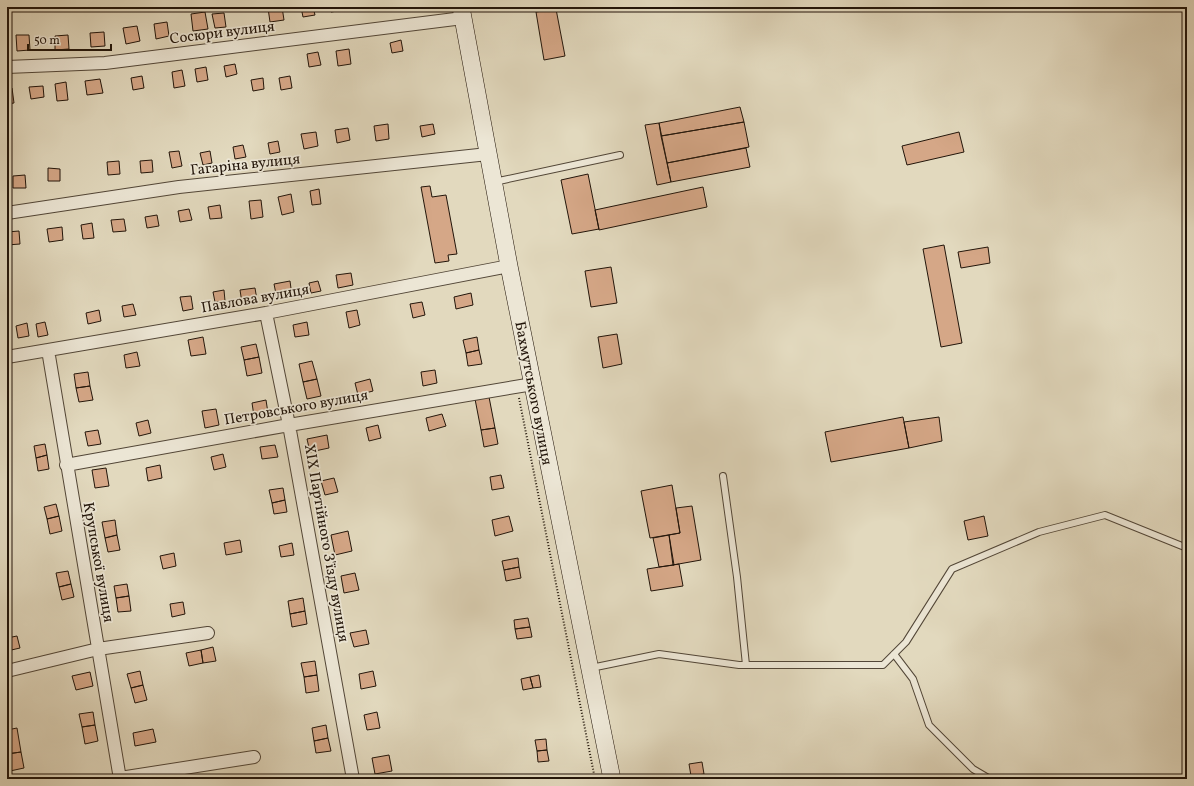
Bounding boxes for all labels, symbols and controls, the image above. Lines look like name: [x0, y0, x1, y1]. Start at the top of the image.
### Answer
street label: Сосюри вулиця: [168, 17, 276, 50]
scale bar: [28, 26, 111, 52]
text: 50 m: [34, 33, 60, 49]
street label: Гагаріна вулиця: [189, 149, 301, 182]
street label: Павлова вулиця: [199, 280, 311, 319]
street label: Бахмутського вулиця: [508, 319, 557, 467]
street label: Петровського вулиця: [223, 385, 370, 432]
street label: XIX Партійного З'їзду вулиця: [298, 443, 353, 644]
street label: Крупської вулиця: [77, 500, 118, 624]

